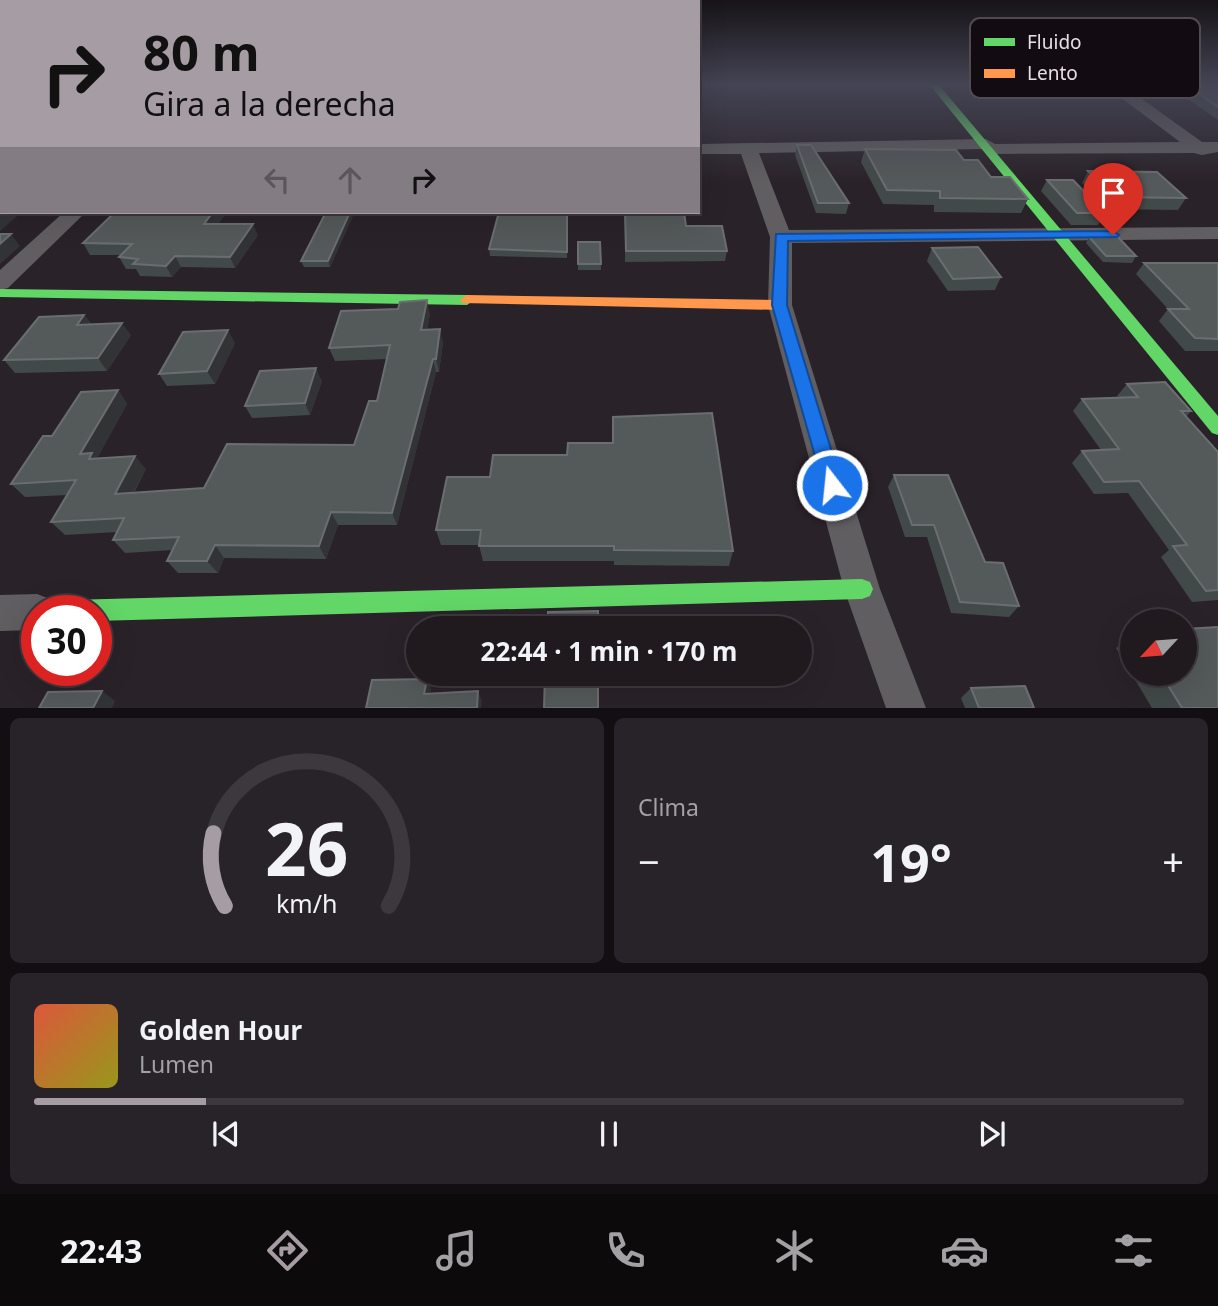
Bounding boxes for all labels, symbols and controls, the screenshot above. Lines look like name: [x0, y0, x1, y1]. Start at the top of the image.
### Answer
legend: [970, 18, 1200, 98]
text: 80 m: [143, 19, 260, 85]
icon: right: [28, 28, 119, 119]
text: Fluido: [1027, 29, 1082, 55]
text: Lento: [1027, 60, 1078, 86]
text: Gira a la derecha: [143, 82, 396, 125]
icon: left: [258, 161, 296, 199]
icon: ahead: [331, 161, 369, 199]
icon: right: [404, 161, 442, 199]
pin: [1083, 163, 1143, 235]
icon: arrive: [1094, 174, 1132, 212]
position arrow: [795, 448, 869, 522]
speed limit sign: 30: [21, 595, 112, 686]
north arrow: [1120, 609, 1197, 686]
map controls: [1120, 609, 1197, 686]
text: 22:44 · 1 min · 170 m: [481, 633, 737, 669]
text: Clima: [638, 791, 699, 823]
text: 26: [265, 799, 349, 898]
text: 19°: [870, 826, 952, 897]
text: −: [638, 835, 660, 887]
text: +: [1162, 835, 1184, 887]
text: km/h: [276, 886, 338, 920]
text: Golden Hour: [139, 1012, 302, 1048]
text: Lumen: [139, 1048, 214, 1080]
icon: previous: [207, 1115, 245, 1153]
icon: pause: [590, 1115, 628, 1153]
icon: next: [973, 1115, 1011, 1153]
icon: directions: [263, 1226, 312, 1275]
icon: music: [432, 1226, 481, 1275]
icon: phone: [601, 1226, 650, 1275]
icon: climate: [770, 1226, 819, 1275]
icon: car: [940, 1226, 989, 1275]
icon: filters: [1109, 1226, 1158, 1275]
text: 22:43: [60, 1229, 142, 1272]

